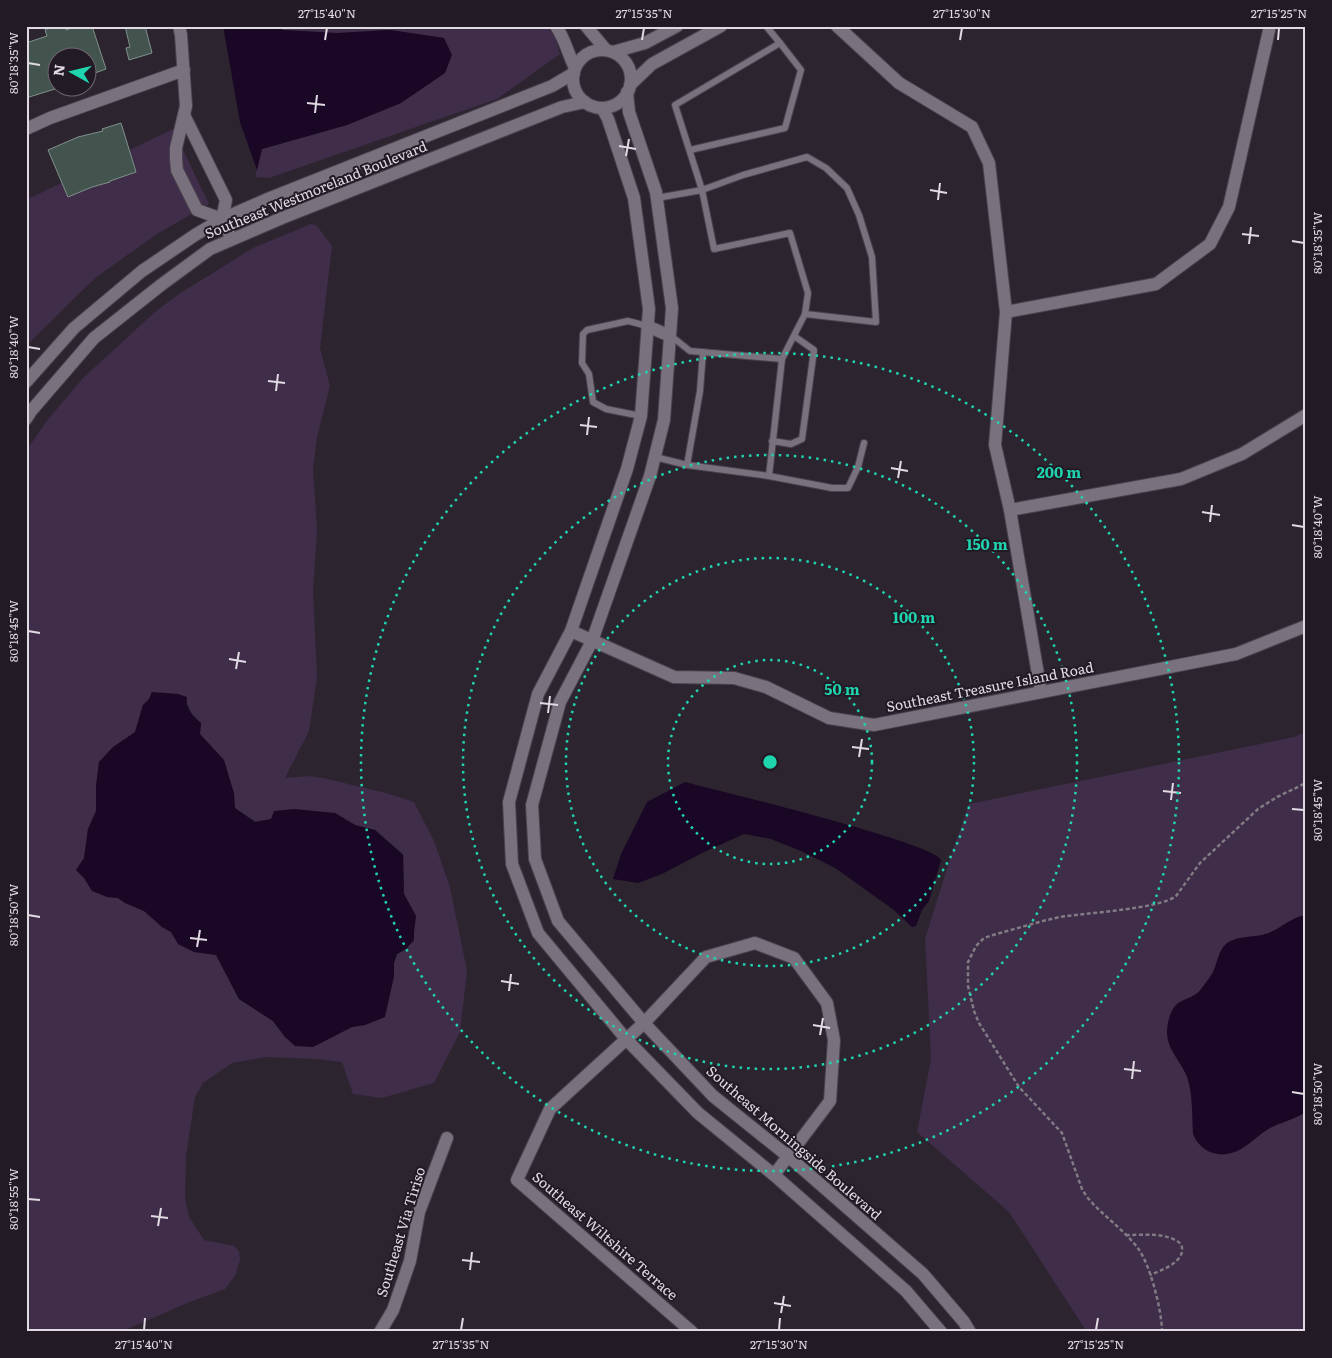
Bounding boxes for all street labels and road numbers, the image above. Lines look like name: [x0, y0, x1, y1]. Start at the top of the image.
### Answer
street label: Southeast Westmoreland Boulevard: [202, 135, 430, 243]
street label: Southeast Treasure Island Road: [885, 656, 1096, 716]
street label: Southeast Morningside Boulevard: [703, 1060, 887, 1224]
street label: Southeast Via Tiriso: [371, 1164, 429, 1299]
street label: Southeast Wiltshire Terrace: [529, 1166, 683, 1304]

